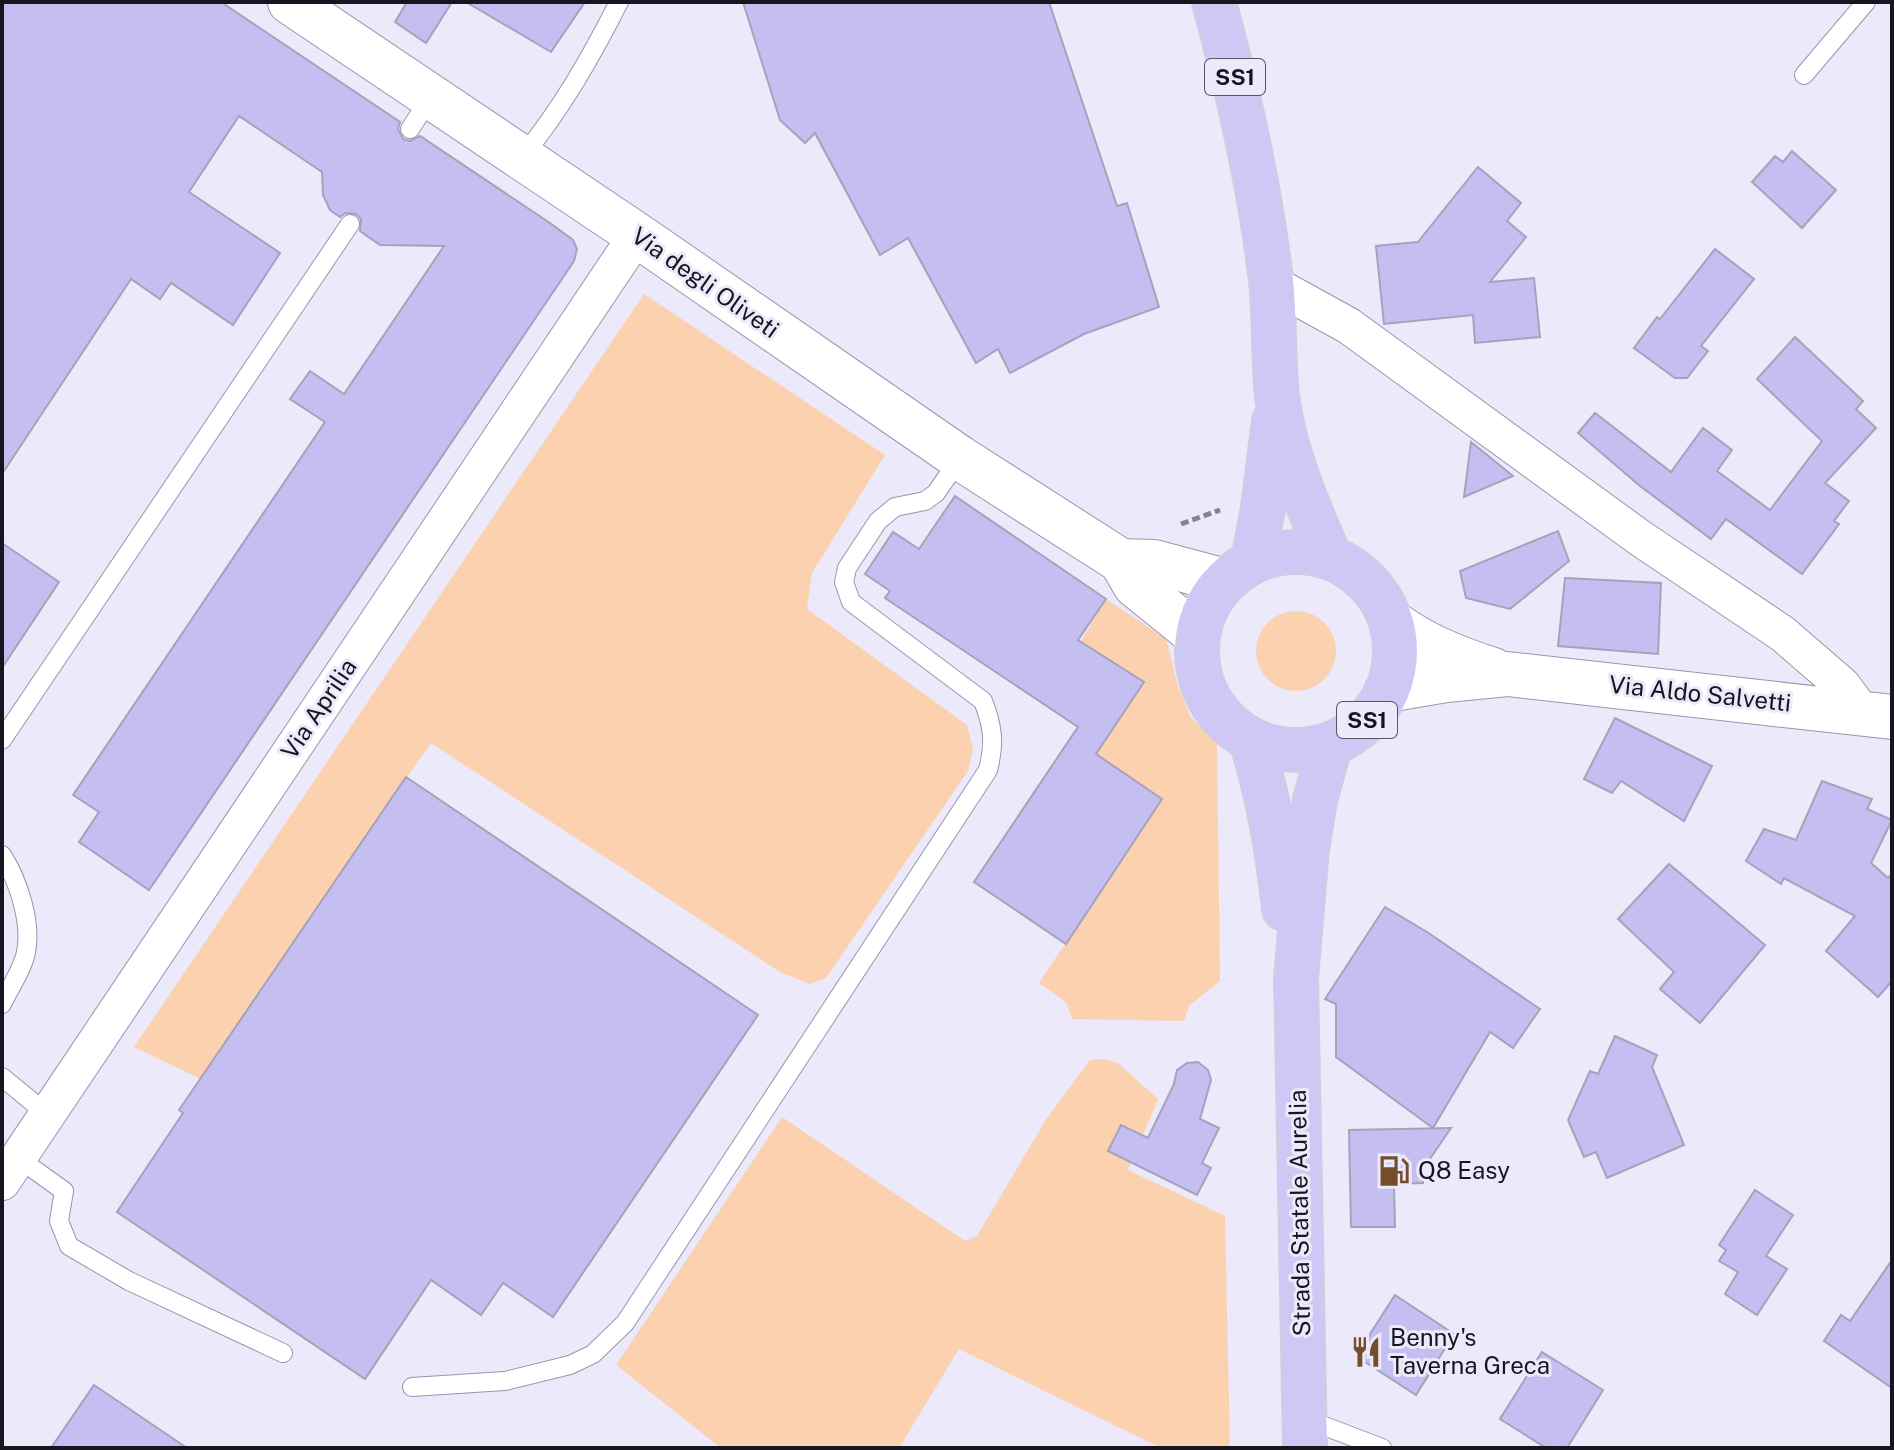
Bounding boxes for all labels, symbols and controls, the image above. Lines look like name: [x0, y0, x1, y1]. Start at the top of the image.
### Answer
road number: SS1: [1205, 59, 1265, 95]
street label: Via degli Oliveti: [627, 221, 785, 343]
street label: Via Aprilia: [275, 653, 362, 764]
street label: Via Aldo Salvetti: [1608, 670, 1792, 716]
road number: SS1: [1337, 702, 1397, 738]
street label: Strada Statale Aurelia: [1283, 1089, 1315, 1337]
fuel station icon: Q8 Easy: [1377, 1154, 1411, 1188]
place label: Q8 Easy: [1418, 1156, 1510, 1184]
place label: Benny's Taverna Greca: [1390, 1323, 1550, 1379]
restaurant icon: Benny's Taverna Greca: [1349, 1335, 1383, 1369]

